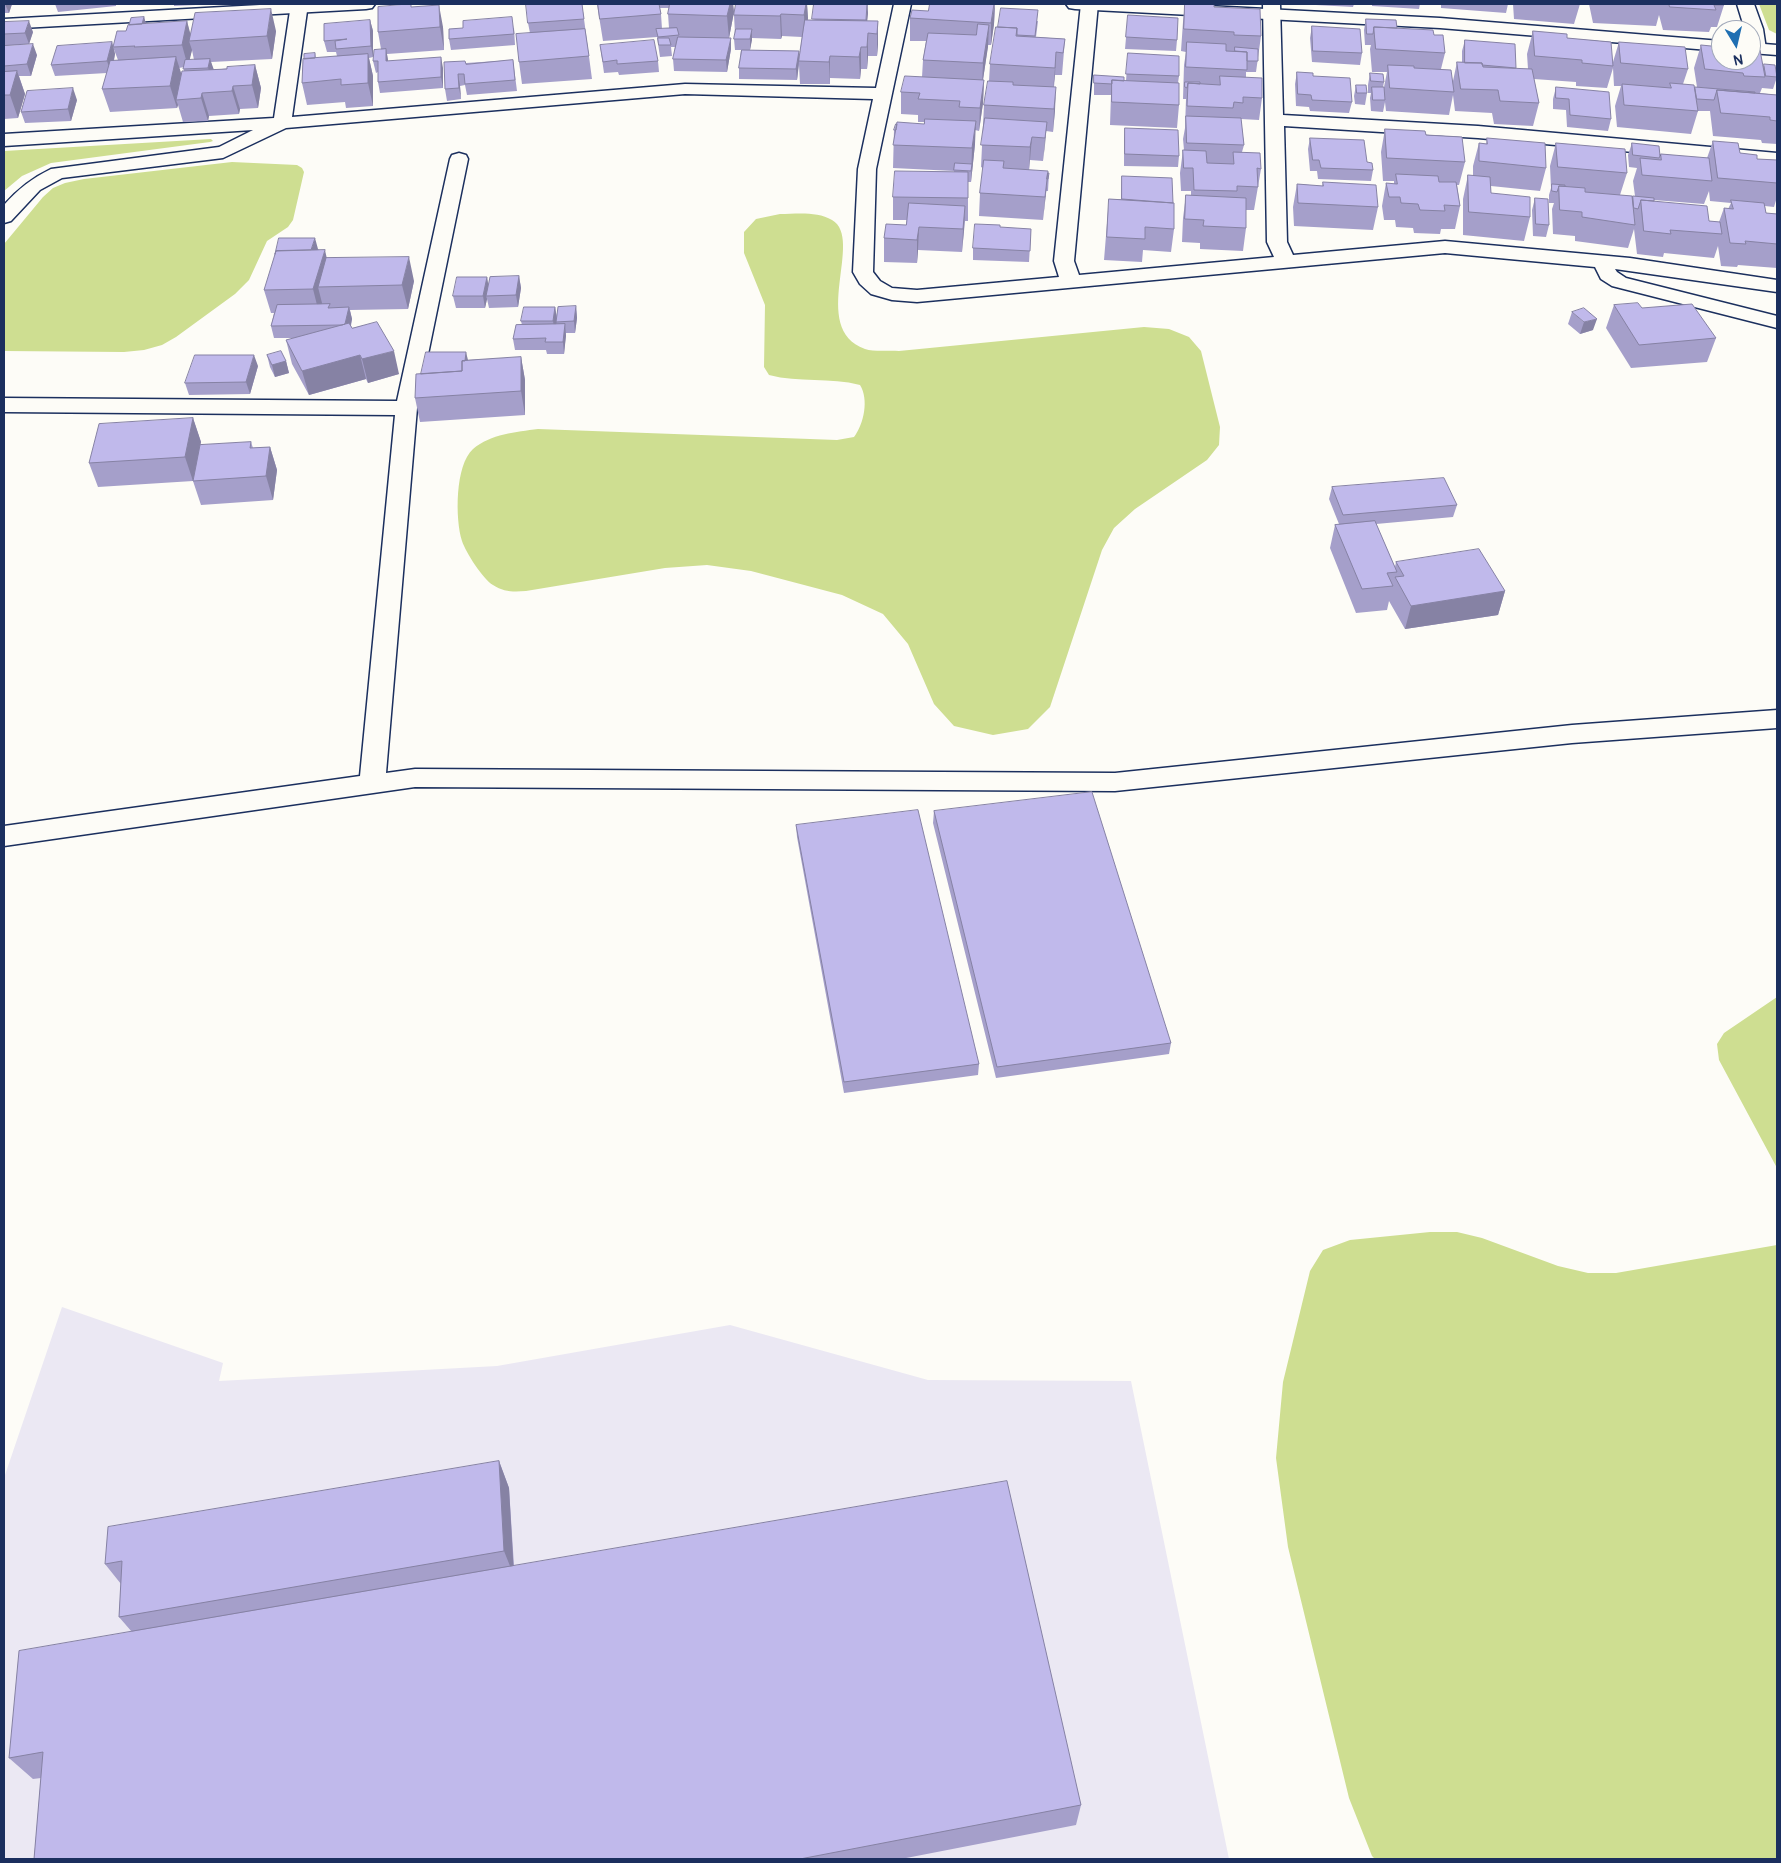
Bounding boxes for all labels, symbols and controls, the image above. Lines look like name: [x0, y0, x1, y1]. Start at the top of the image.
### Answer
north arrow: [1711, 20, 1761, 70]
text: N: [1732, 50, 1744, 68]

